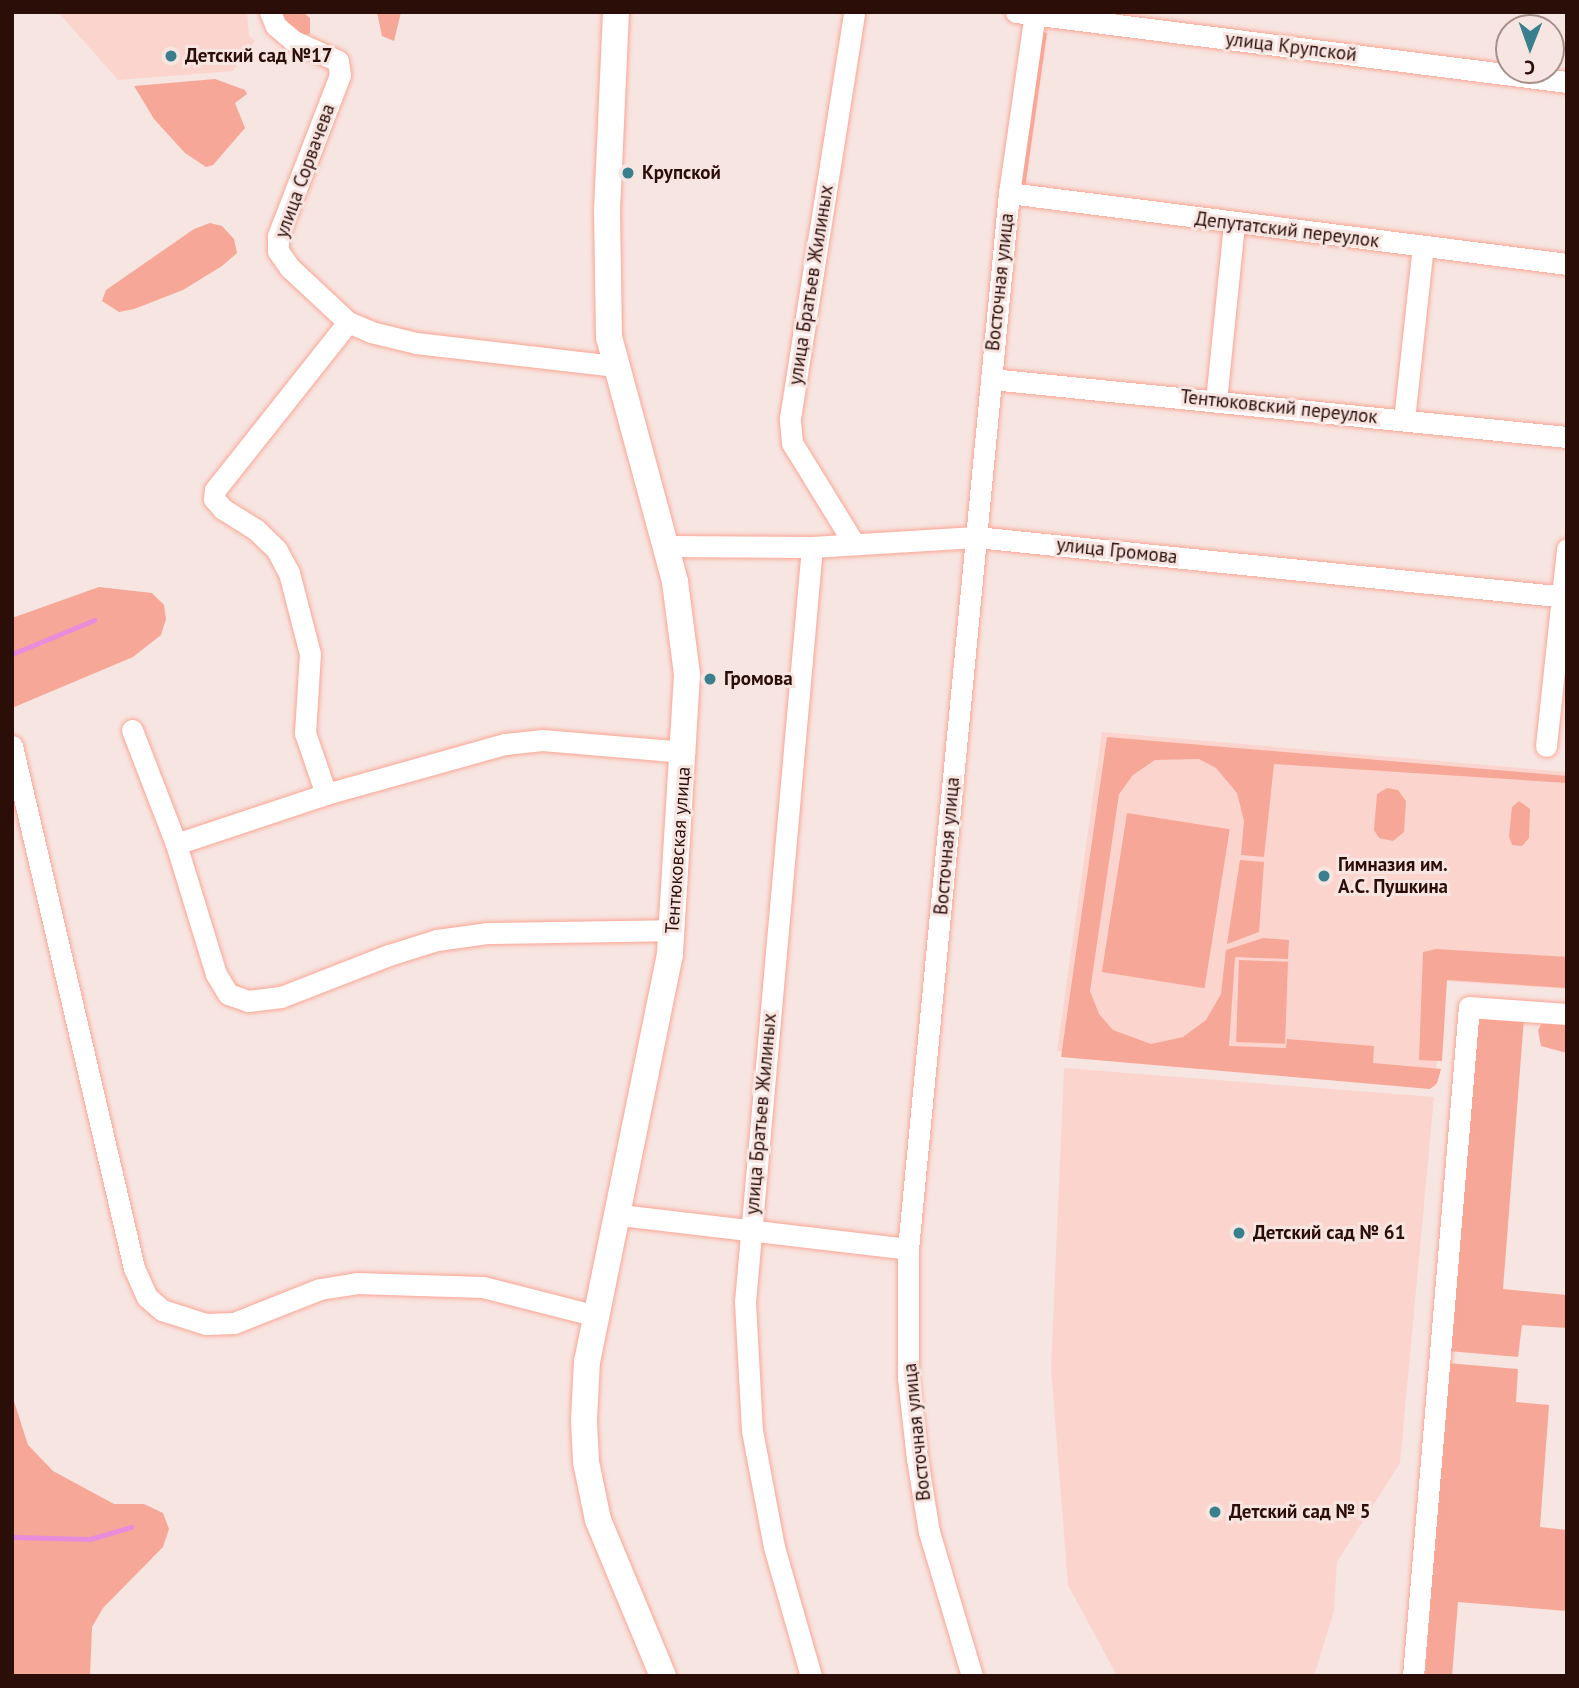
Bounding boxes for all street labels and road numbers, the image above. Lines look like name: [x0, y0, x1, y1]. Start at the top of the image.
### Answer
street label: улица Крупской: [1224, 28, 1358, 66]
street label: улица Сорвачева: [270, 101, 340, 241]
street label: улица Братьев Жилиных: [784, 183, 838, 387]
street label: Депутатский переулок: [1194, 207, 1380, 253]
street label: Восточная улица: [981, 212, 1019, 352]
street label: Тентюковский переулок: [1179, 385, 1379, 429]
street label: улица Громова: [1055, 533, 1179, 569]
street label: Тентюковская улица: [661, 766, 695, 934]
street label: Восточная улица: [930, 776, 964, 916]
street label: улица Братьев Жилиных: [741, 1012, 781, 1216]
street label: Восточная улица: [898, 1362, 936, 1502]

